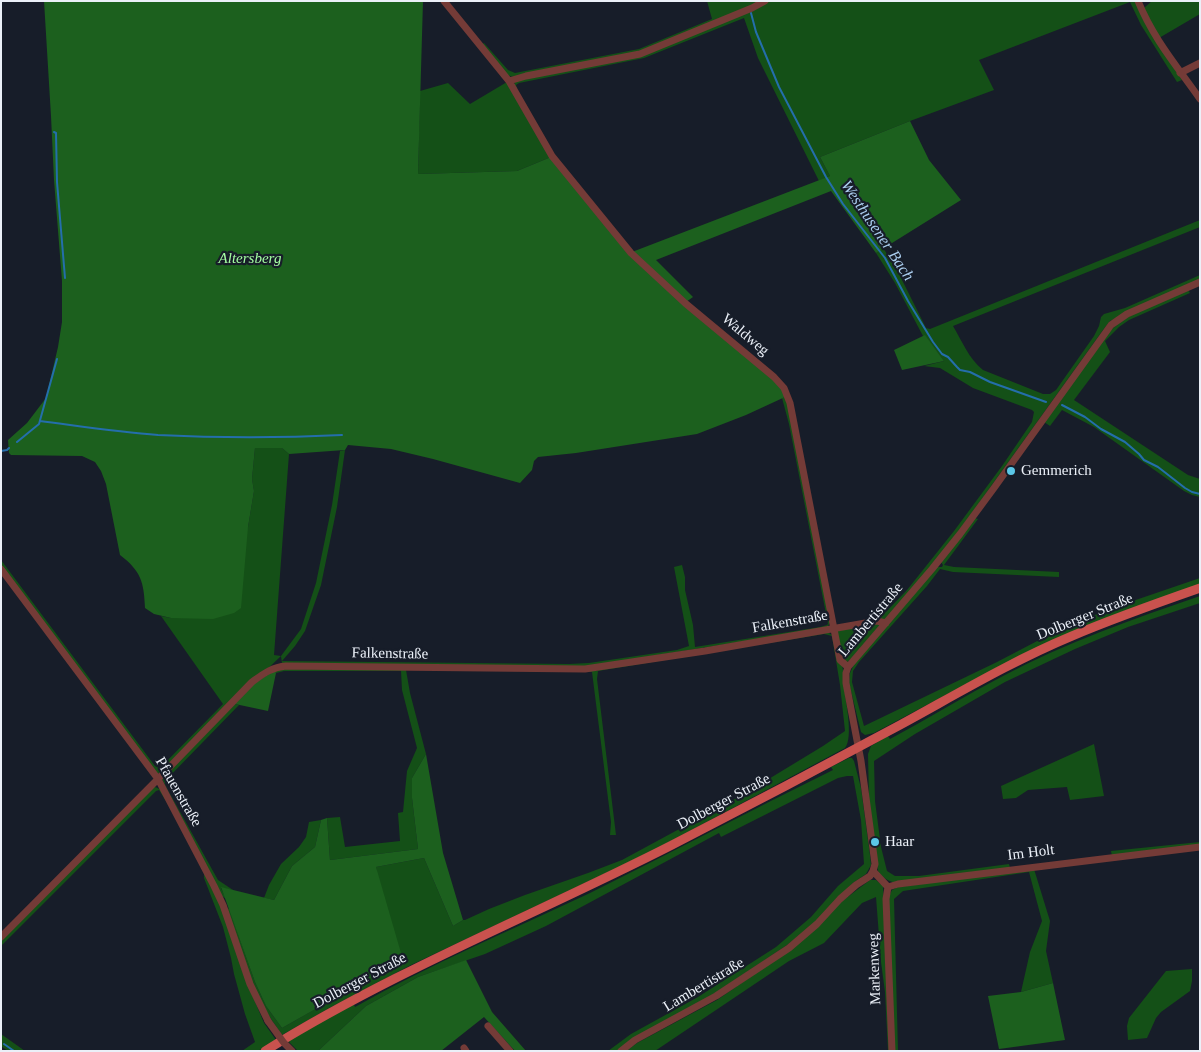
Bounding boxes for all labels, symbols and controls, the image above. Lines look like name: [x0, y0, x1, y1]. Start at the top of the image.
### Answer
water label: Westhusener Bach: [836, 177, 918, 285]
park label: Altersberg: [219, 250, 281, 268]
street label: Waldweg: [718, 310, 772, 360]
place label: Gemmerich: [1021, 462, 1092, 480]
marker: Gemmerich: [1005, 465, 1017, 477]
street label: Lambertistraße: [835, 579, 907, 661]
street label: Dolberger Straße: [1034, 589, 1136, 645]
street label: Falkenstraße: [751, 606, 829, 638]
street label: Falkenstraße: [352, 644, 428, 664]
street label: Pfauenstraße: [151, 754, 205, 830]
street label: Dolberger Straße: [674, 770, 774, 834]
place label: Haar: [885, 833, 914, 851]
marker: Haar: [869, 836, 881, 848]
street label: Im Holt: [1007, 841, 1055, 865]
street label: Markenweg: [865, 933, 885, 1005]
street label: Dolberger Straße: [310, 949, 410, 1013]
street label: Lambertistraße: [660, 954, 748, 1016]

